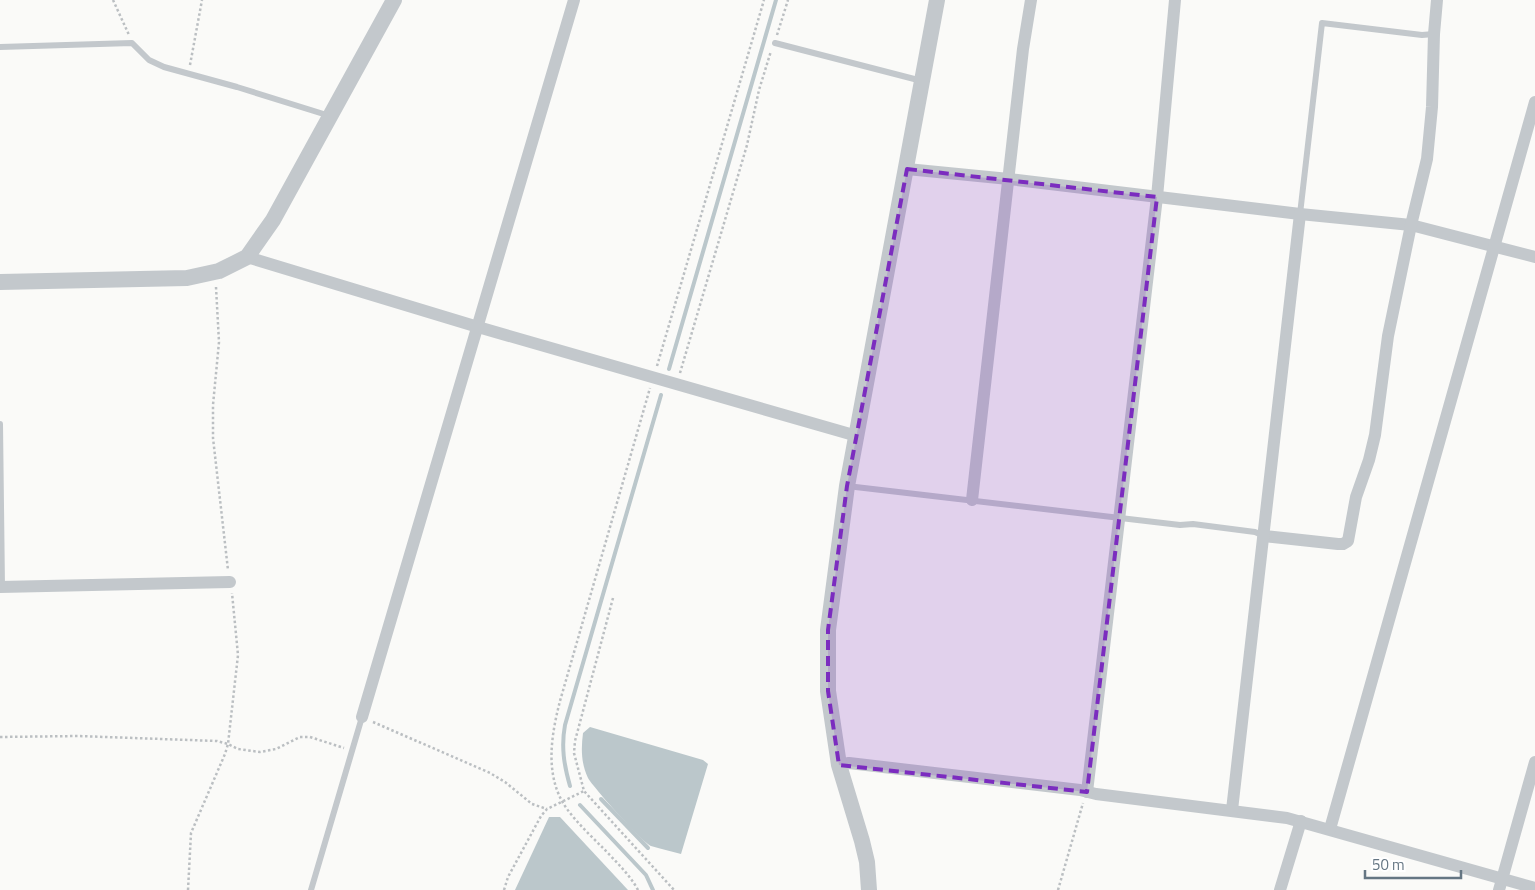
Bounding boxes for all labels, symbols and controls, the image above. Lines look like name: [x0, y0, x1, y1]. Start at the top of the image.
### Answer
scale bar: [1365, 848, 1461, 880]
text: 50 m: [1372, 853, 1405, 876]

